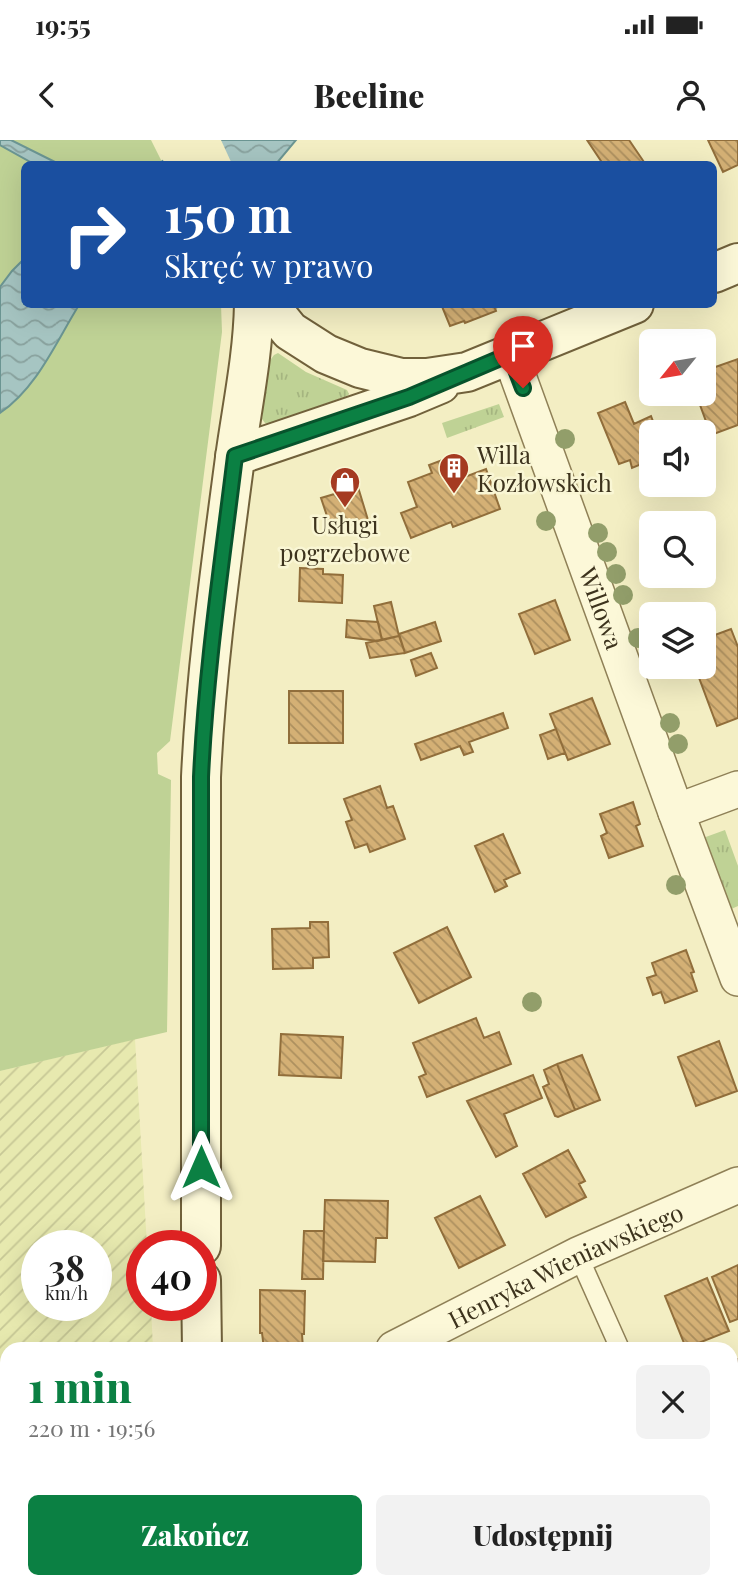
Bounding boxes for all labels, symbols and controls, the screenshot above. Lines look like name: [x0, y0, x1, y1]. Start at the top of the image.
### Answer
text: 19:55: [35, 7, 91, 42]
text: Beeline: [314, 73, 424, 116]
icon: back: [28, 76, 66, 114]
icon: person: [672, 76, 710, 114]
text: 150 m: [164, 180, 292, 245]
icon: right: [49, 189, 140, 280]
text: Skręć w prawo: [164, 243, 374, 286]
pin: [493, 316, 553, 388]
icon: arrive: [504, 327, 542, 365]
north arrow: [639, 329, 716, 406]
map controls: [639, 329, 716, 679]
button: sound: [639, 420, 716, 497]
place label: Willa Kozłowskich: [476, 438, 612, 498]
building icon: Willa Kozłowskich: [437, 451, 471, 495]
shop icon: Usługi pogrzebowe: [328, 465, 362, 509]
place label: Usługi pogrzebowe: [280, 508, 410, 568]
button: search: [639, 511, 716, 588]
street label: Willowa: [572, 561, 632, 653]
button: layers: [639, 602, 716, 679]
position arrow: [164, 1130, 238, 1204]
street label: Henryka Wieniawskiego: [442, 1195, 688, 1335]
speed limit sign: 40: [126, 1230, 217, 1321]
text: 38: [48, 1243, 85, 1290]
text: km/h: [45, 1281, 88, 1305]
text: 1 min: [28, 1358, 132, 1414]
button: close: [636, 1365, 710, 1439]
text: 220 m · 19:56: [28, 1412, 155, 1443]
button: Zakończ: [28, 1495, 362, 1575]
button: Udostępnij: [376, 1495, 710, 1575]

